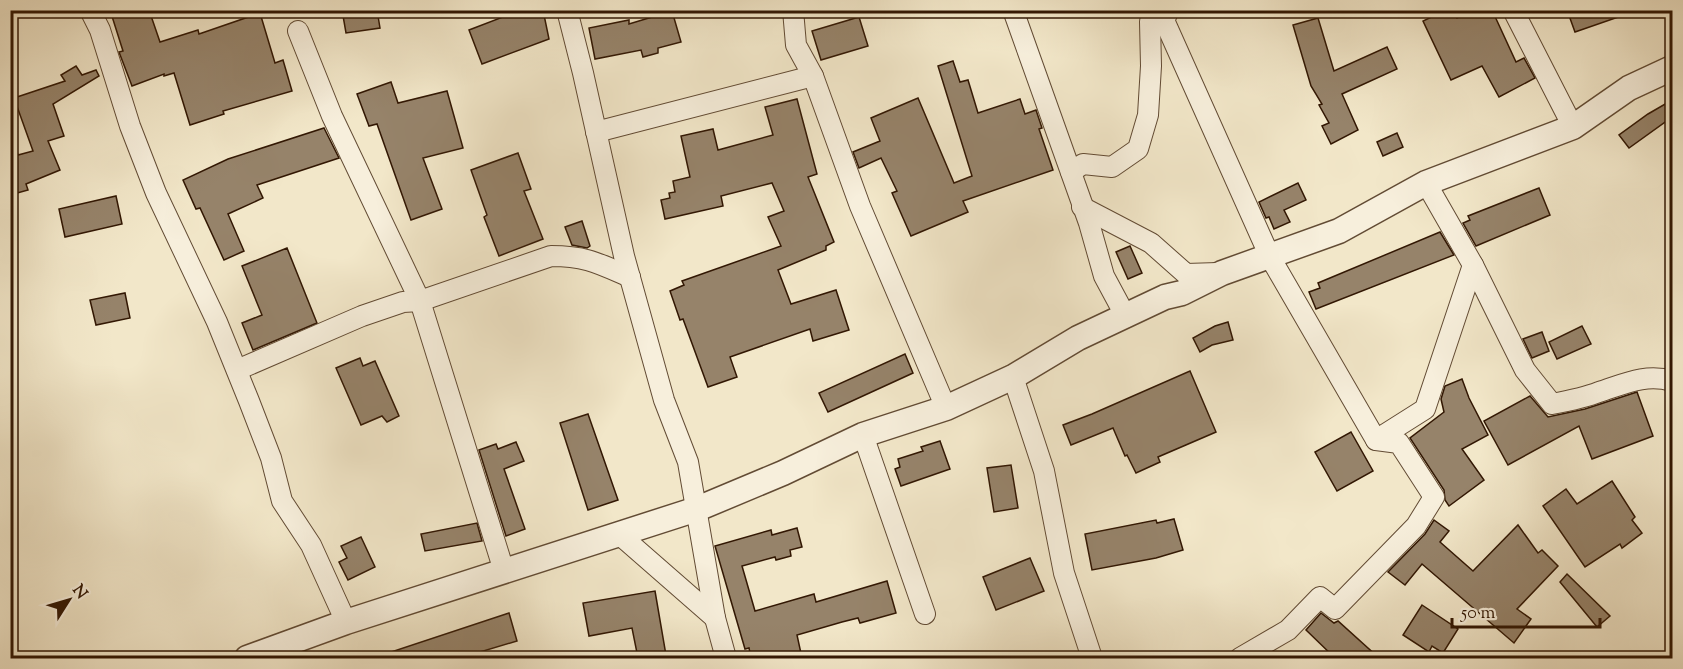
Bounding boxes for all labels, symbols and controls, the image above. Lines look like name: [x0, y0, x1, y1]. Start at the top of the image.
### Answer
north arrow: [39, 570, 99, 630]
text: N: [66, 580, 92, 605]
scale bar: [1452, 591, 1600, 629]
text: 50 m: [1460, 601, 1496, 627]

